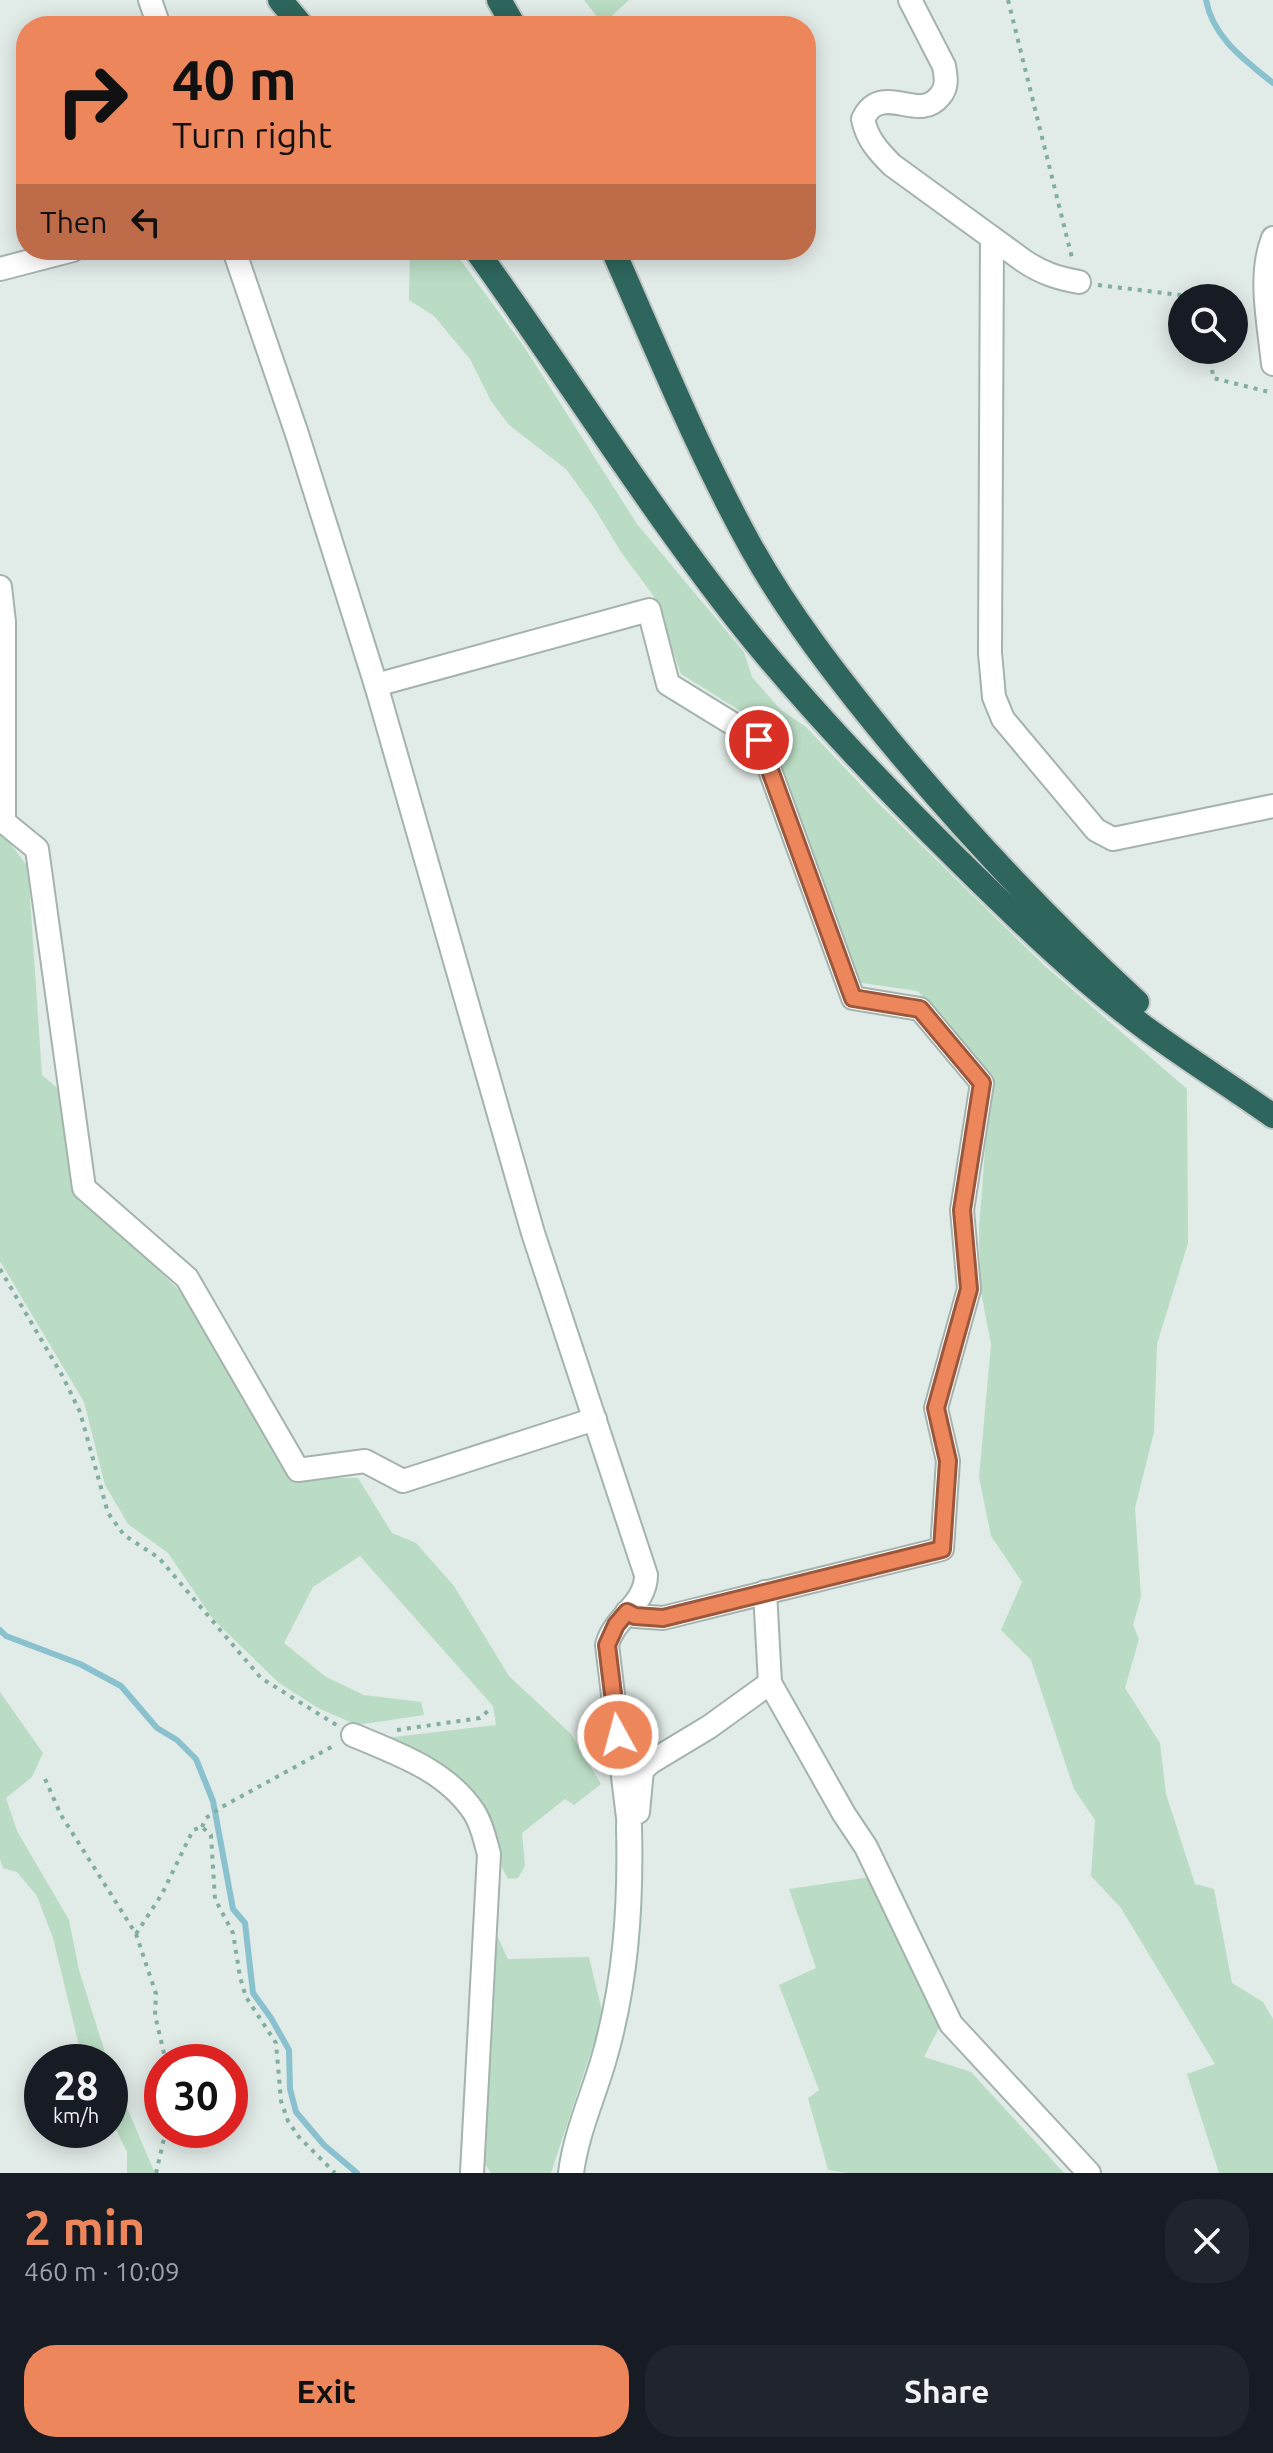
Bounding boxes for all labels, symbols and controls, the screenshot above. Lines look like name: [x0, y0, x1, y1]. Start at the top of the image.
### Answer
icon: right: [40, 48, 144, 152]
text: 40 m: [172, 48, 297, 111]
text: Turn right: [172, 114, 332, 155]
icon: left: [124, 200, 168, 244]
text: Then: [40, 205, 108, 239]
map controls: [1168, 284, 1248, 364]
button: search: [1168, 284, 1248, 364]
pin: [725, 706, 793, 774]
icon: arrive: [737, 718, 781, 762]
position arrow: [576, 1693, 660, 1777]
speed limit sign: 30: [144, 2044, 248, 2148]
text: 28: [53, 2063, 99, 2108]
text: km/h: [53, 2104, 99, 2127]
button: close: [1165, 2199, 1249, 2283]
text: 2 min: [24, 2200, 145, 2254]
text: 460 m · 10:09: [24, 2257, 180, 2286]
button: Exit: [24, 2345, 629, 2437]
button: Share: [645, 2345, 1249, 2437]

